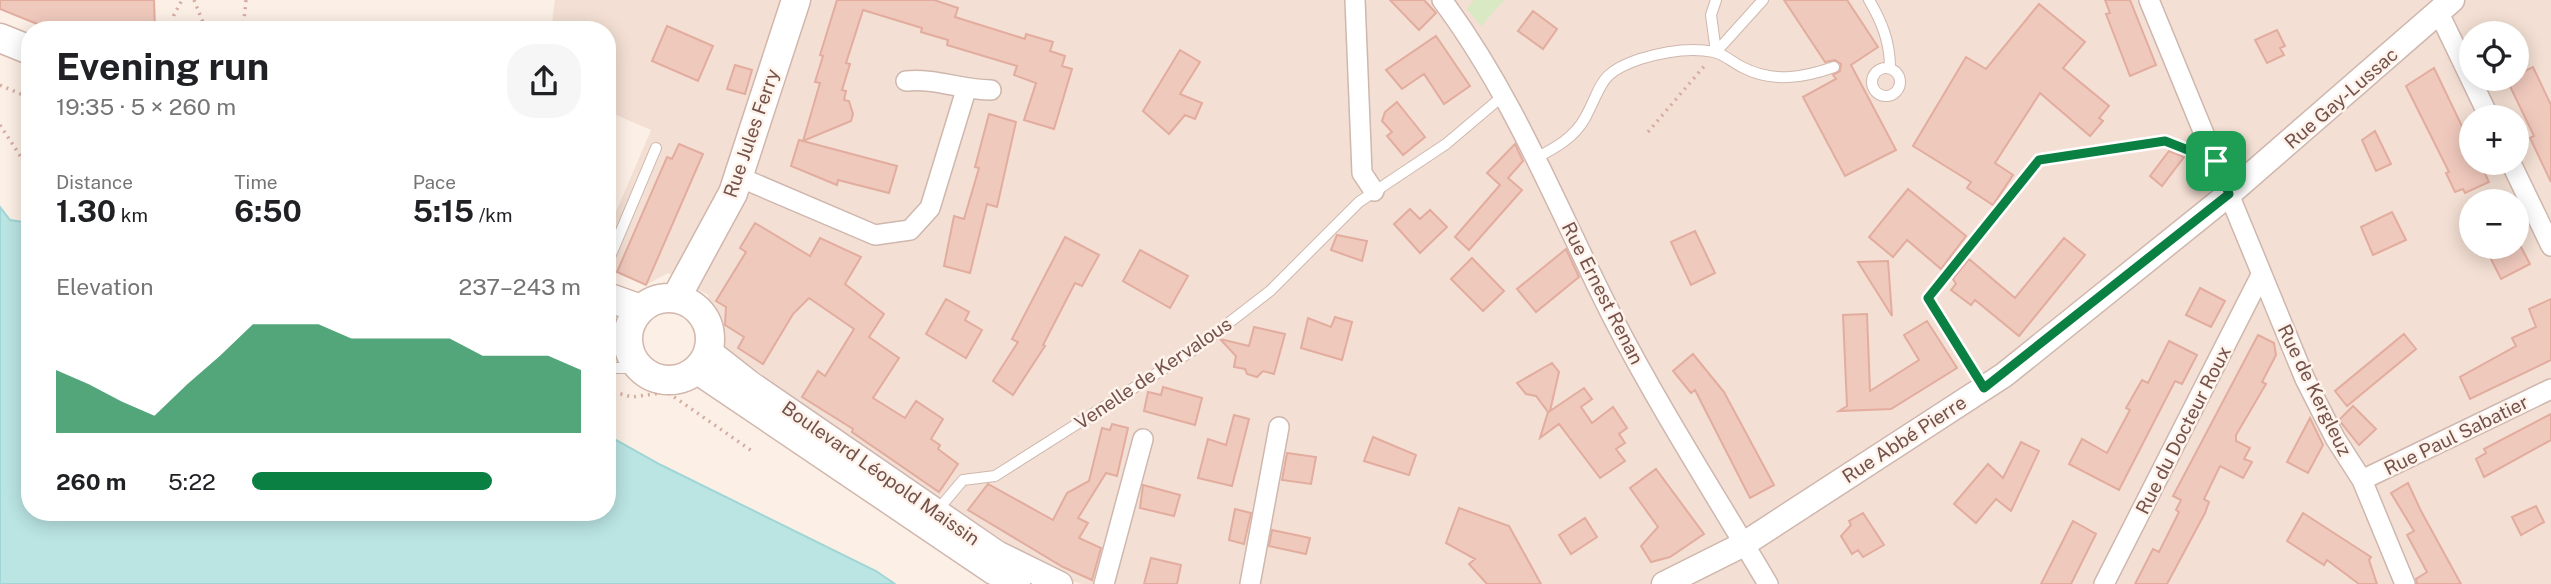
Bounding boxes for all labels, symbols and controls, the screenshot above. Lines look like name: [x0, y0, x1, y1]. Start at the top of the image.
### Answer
map controls: [2459, 21, 2529, 259]
button: locate: [2459, 21, 2529, 91]
street label: Rue Gay-Lussac: [2280, 43, 2402, 153]
text: Evening run: [56, 44, 269, 89]
button: share: [507, 44, 581, 118]
street label: Rue Jules Ferry: [719, 66, 783, 200]
text: 19:35 · 5 × 260 m: [56, 93, 236, 120]
button: +: [2459, 105, 2529, 175]
pin: [2186, 131, 2246, 191]
icon: arrive: [2197, 142, 2235, 180]
text: Distance: [56, 171, 133, 193]
text: Time: [234, 171, 278, 193]
text: Pace: [413, 171, 456, 193]
button: −: [2459, 189, 2529, 259]
text: 1.30: [56, 193, 116, 229]
text: 6:50: [234, 193, 302, 229]
text: 5:15: [413, 193, 474, 229]
text: km: [116, 204, 148, 226]
text: /km: [474, 204, 512, 226]
street label: Rue Ernest Renan: [1558, 218, 1648, 368]
text: Elevation: [56, 273, 154, 300]
text: 237–243 m: [459, 273, 581, 300]
street label: Venelle de Kervalous: [1071, 312, 1235, 434]
street label: Rue de Kergleuz: [2274, 321, 2356, 459]
street label: Rue du Docteur Roux: [2131, 342, 2235, 518]
street label: Rue Abbé Pierre: [1838, 391, 1970, 487]
street label: Rue Paul Sabatier: [2380, 391, 2532, 479]
street label: Boulevard Léopold Maissin: [778, 396, 984, 550]
text: 260 m: [56, 468, 126, 495]
text: 5:22: [168, 468, 216, 495]

